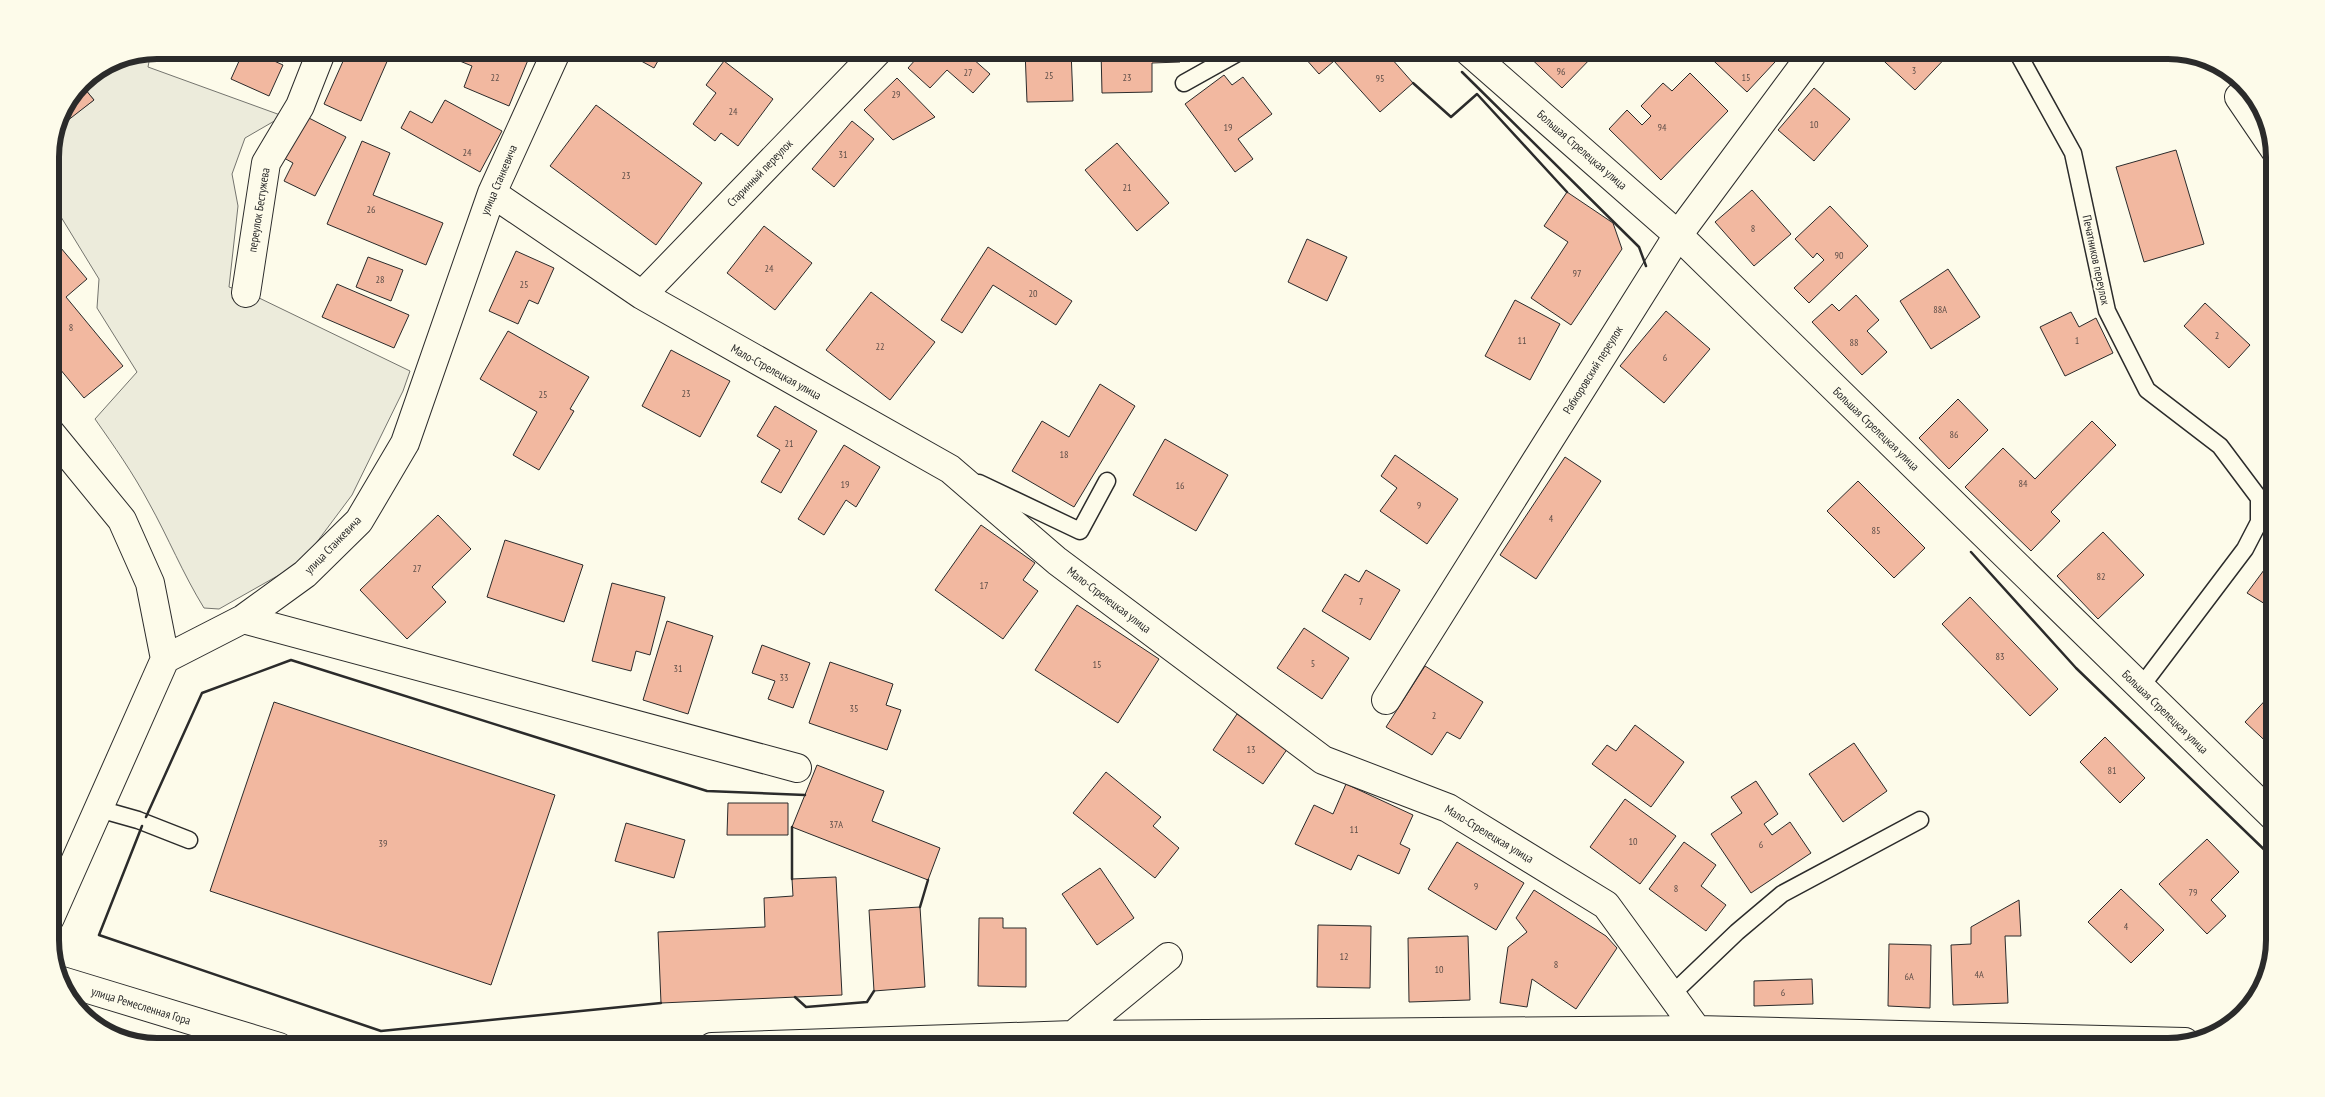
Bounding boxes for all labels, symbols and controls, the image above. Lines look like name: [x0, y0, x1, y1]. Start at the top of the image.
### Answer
house number: 3: [1912, 64, 1916, 77]
house number: 96: [1557, 65, 1566, 78]
house number: 27: [964, 66, 973, 79]
house number: 25: [1045, 69, 1054, 82]
house number: 22: [491, 71, 500, 84]
house number: 23: [1123, 71, 1132, 84]
house number: 15: [1742, 71, 1751, 84]
house number: 95: [1376, 72, 1385, 85]
house number: 29: [892, 88, 901, 101]
house number: 24: [729, 105, 738, 118]
street label: Большая Стрелецкая улица: [1534, 107, 1630, 193]
house number: 10: [1810, 118, 1819, 131]
house number: 19: [1224, 121, 1233, 134]
house number: 94: [1658, 121, 1667, 134]
street label: Старинный переулок: [724, 136, 796, 209]
street label: улица Станкевича: [477, 142, 520, 217]
house number: 24: [463, 146, 472, 159]
house number: 31: [839, 148, 848, 161]
street label: переулок Бестужева: [244, 166, 273, 253]
house number: 23: [622, 169, 631, 182]
house number: 21: [1123, 181, 1132, 194]
house number: 26: [367, 203, 376, 216]
street label: Печатников переулок: [2080, 214, 2113, 307]
house number: 8: [1751, 222, 1755, 235]
house number: 90: [1835, 249, 1844, 262]
house number: 24: [765, 262, 774, 275]
house number: 97: [1573, 267, 1582, 280]
house number: 28: [376, 273, 385, 286]
house number: 25: [520, 278, 529, 291]
house number: 20: [1029, 287, 1038, 300]
house number: 88А: [1933, 303, 1947, 316]
house number: 8: [69, 321, 73, 334]
street label: Рабкоровский переулок: [1559, 323, 1626, 417]
house number: 2: [2215, 329, 2219, 342]
house number: 11: [1518, 334, 1527, 347]
house number: 1: [2075, 334, 2079, 347]
house number: 88: [1850, 336, 1859, 349]
house number: 22: [876, 340, 885, 353]
street label: Мало-Стрелецкая улица: [728, 341, 824, 403]
house number: 6: [1663, 351, 1668, 364]
street label: Большая Стрелецкая улица: [1830, 384, 1923, 474]
house number: 23: [682, 387, 691, 400]
house number: 25: [539, 388, 548, 401]
house number: 86: [1950, 428, 1959, 441]
house number: 21: [785, 437, 794, 450]
house number: 18: [1060, 448, 1069, 461]
house number: 84: [2019, 477, 2028, 490]
house number: 19: [841, 478, 850, 491]
house number: 16: [1176, 479, 1185, 492]
house number: 9: [1417, 499, 1421, 512]
street label: улица Станкевича: [301, 512, 364, 577]
house number: 4: [1549, 512, 1554, 525]
house number: 85: [1872, 524, 1881, 537]
house number: 27: [413, 562, 422, 575]
street label: Мало-Стрелецкая улица: [1064, 563, 1154, 636]
house number: 82: [2097, 570, 2106, 583]
house number: 17: [980, 579, 989, 592]
house number: 7: [1359, 595, 1363, 608]
house number: 83: [1996, 650, 2005, 663]
house number: 5: [1311, 657, 1315, 670]
house number: 15: [1093, 658, 1102, 671]
house number: 31: [674, 662, 683, 675]
street label: Большая Стрелецкая улица: [2119, 667, 2212, 757]
house number: 33: [780, 671, 789, 684]
house number: 35: [850, 702, 859, 715]
house number: 2: [1432, 709, 1436, 722]
house number: 13: [1247, 743, 1256, 756]
house number: 81: [2108, 764, 2117, 777]
street label: Мало-Стрелецкая улица: [1442, 801, 1537, 866]
house number: 37А: [829, 818, 843, 831]
house number: 11: [1350, 823, 1359, 836]
house number: 10: [1629, 835, 1638, 848]
house number: 39: [379, 837, 388, 850]
house number: 6: [1759, 838, 1764, 851]
house number: 9: [1474, 880, 1478, 893]
house number: 8: [1674, 882, 1678, 895]
house number: 79: [2189, 886, 2198, 899]
house number: 4: [2124, 920, 2129, 933]
house number: 12: [1340, 950, 1349, 963]
house number: 8: [1554, 958, 1558, 971]
house number: 10: [1435, 963, 1444, 976]
house number: 4А: [1974, 968, 1984, 981]
house number: 6А: [1904, 970, 1914, 983]
street label: улица Ремесленная Гора: [90, 983, 193, 1028]
house number: 6: [1781, 986, 1786, 999]

